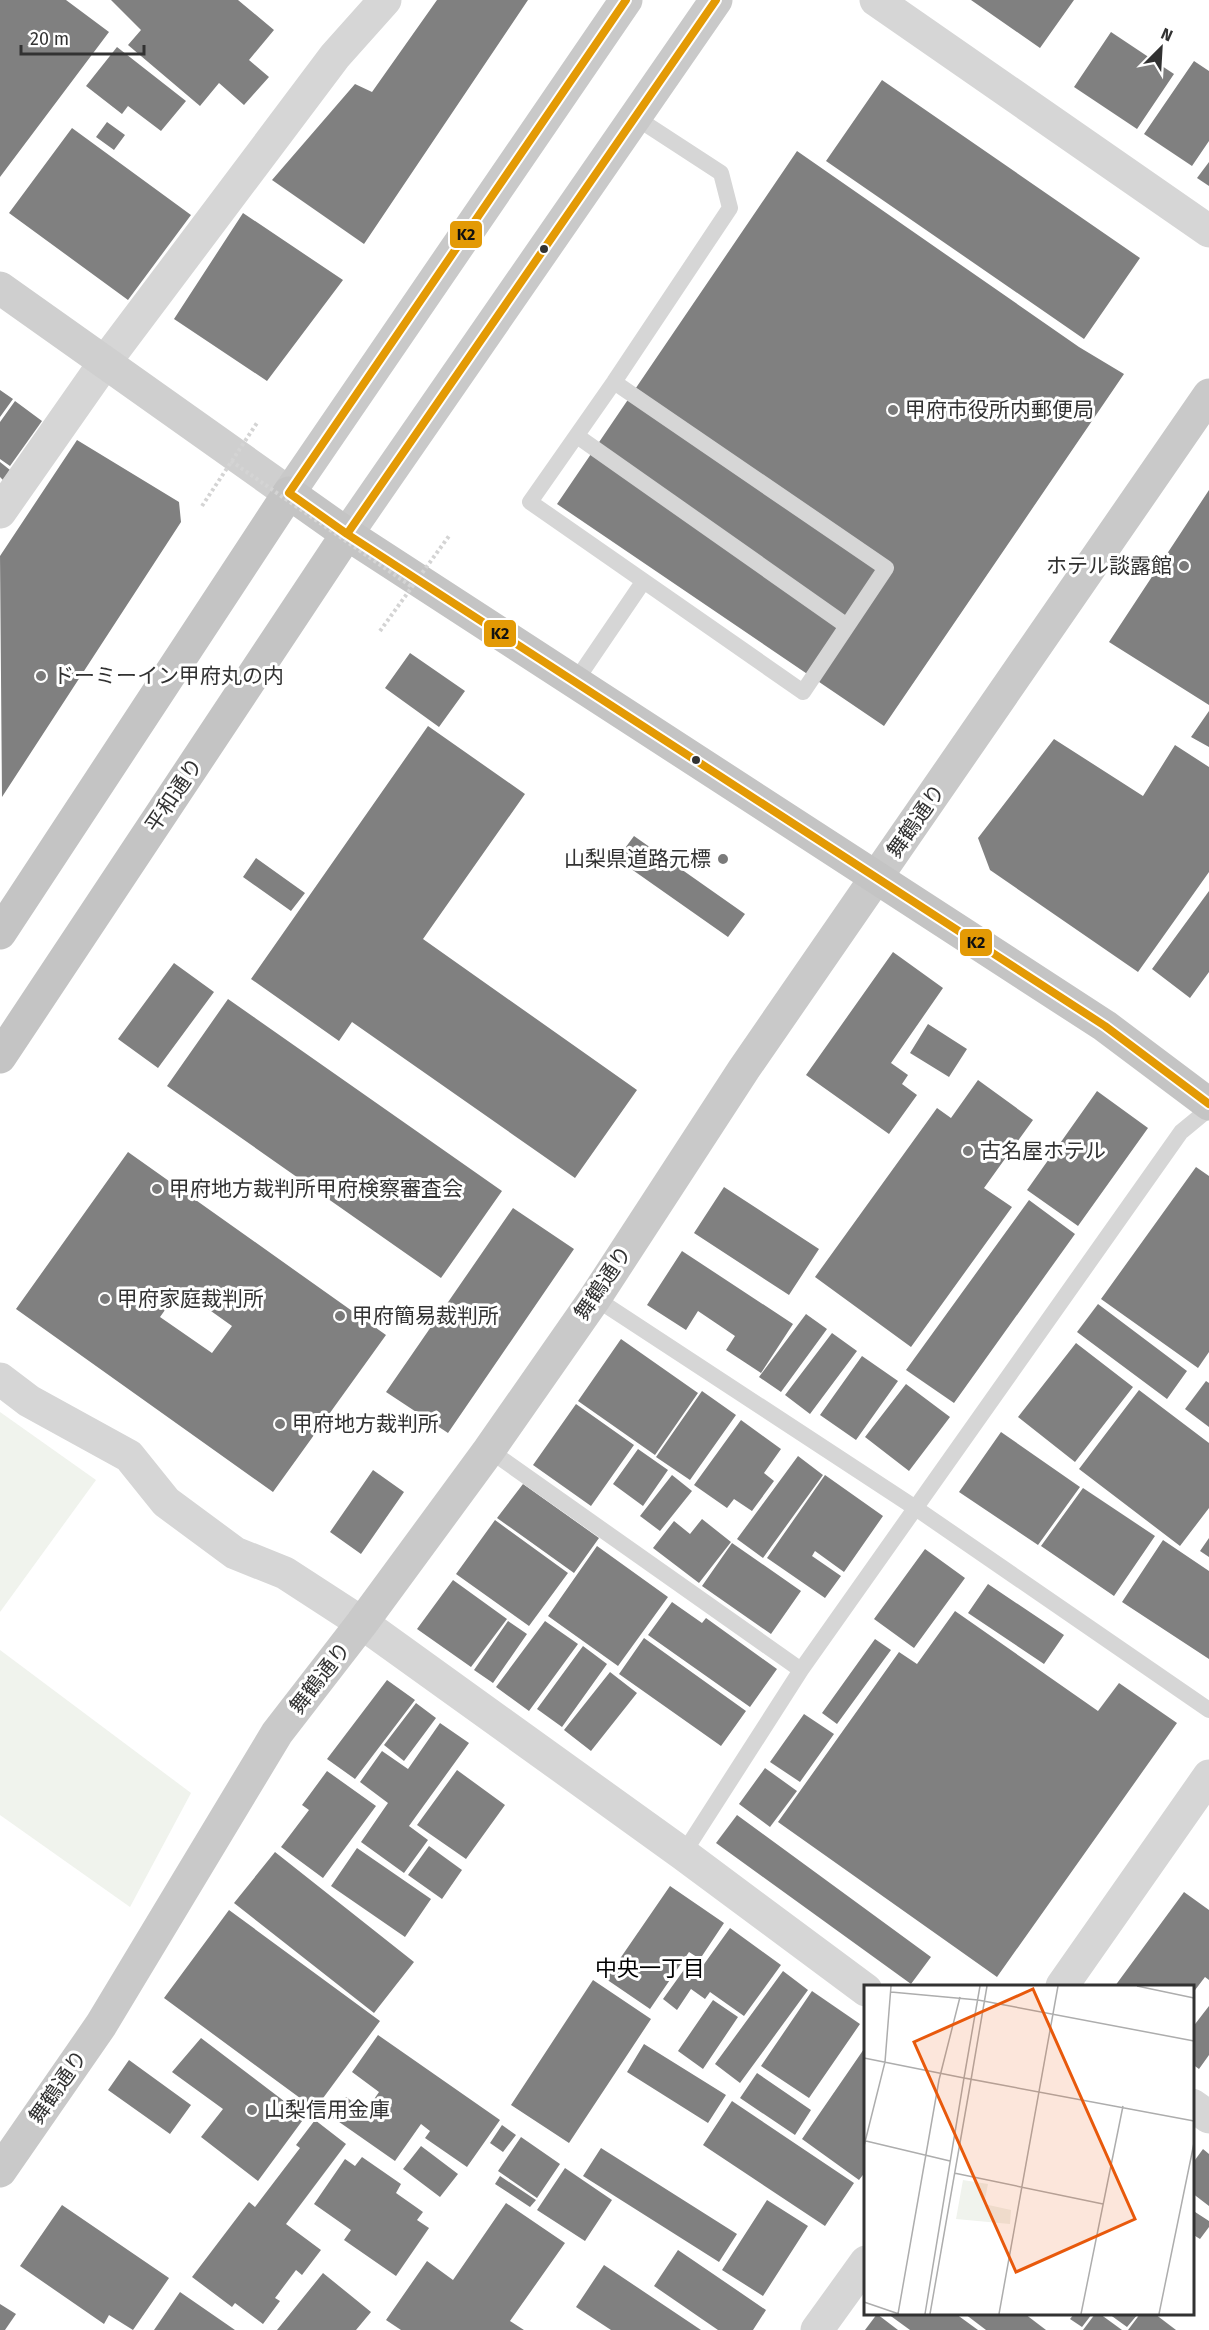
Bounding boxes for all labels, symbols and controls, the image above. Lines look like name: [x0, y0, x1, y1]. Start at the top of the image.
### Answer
scale bar: [21, 18, 144, 56]
north arrow: [1131, 18, 1191, 78]
text: N: [1158, 24, 1176, 46]
text: 20 m: [30, 28, 69, 50]
line badge: K2: [449, 220, 483, 249]
text: K2: [457, 225, 475, 244]
unlabelled marker: [538, 243, 550, 255]
place label: 甲府市役所内郵便局: [905, 397, 1094, 423]
marker: 甲府市役所内郵便局: [886, 403, 900, 417]
place label: ホテル談露館: [1046, 553, 1172, 579]
marker: ホテル談露館: [1177, 559, 1191, 573]
line badge: K2: [483, 619, 517, 648]
text: K2: [491, 624, 509, 643]
place label: ドーミーイン甲府丸の内: [53, 663, 284, 689]
marker: ドーミーイン甲府丸の内: [34, 669, 48, 683]
street label: 平和通り: [140, 753, 208, 837]
unlabelled marker: [690, 754, 702, 766]
street label: 舞鶴通り: [881, 779, 951, 863]
place label: 山梨県道路元標: [564, 846, 711, 872]
marker: 山梨県道路元標: [716, 852, 730, 866]
line badge: K2: [959, 928, 993, 957]
text: K2: [967, 933, 985, 952]
place label: 古名屋ホテル: [980, 1138, 1106, 1164]
marker: 古名屋ホテル: [961, 1144, 975, 1158]
place label: 甲府地方裁判所甲府検察審査会: [169, 1176, 463, 1202]
marker: 甲府地方裁判所甲府検察審査会: [150, 1182, 164, 1196]
street label: 舞鶴通り: [569, 1241, 637, 1325]
place label: 甲府家庭裁判所: [117, 1286, 264, 1312]
marker: 甲府家庭裁判所: [98, 1292, 112, 1306]
place label: 甲府簡易裁判所: [352, 1303, 499, 1329]
marker: 甲府簡易裁判所: [333, 1309, 347, 1323]
place label: 甲府地方裁判所: [292, 1411, 439, 1437]
marker: 甲府地方裁判所: [273, 1417, 287, 1431]
street label: 舞鶴通り: [284, 1637, 356, 1719]
district label: 中央一丁目: [595, 1955, 705, 1982]
inset map: [864, 1985, 1194, 2315]
street label: 舞鶴通り: [23, 2045, 93, 2129]
place label: 山梨信用金庫: [264, 2097, 390, 2123]
marker: 山梨信用金庫: [245, 2103, 259, 2117]

